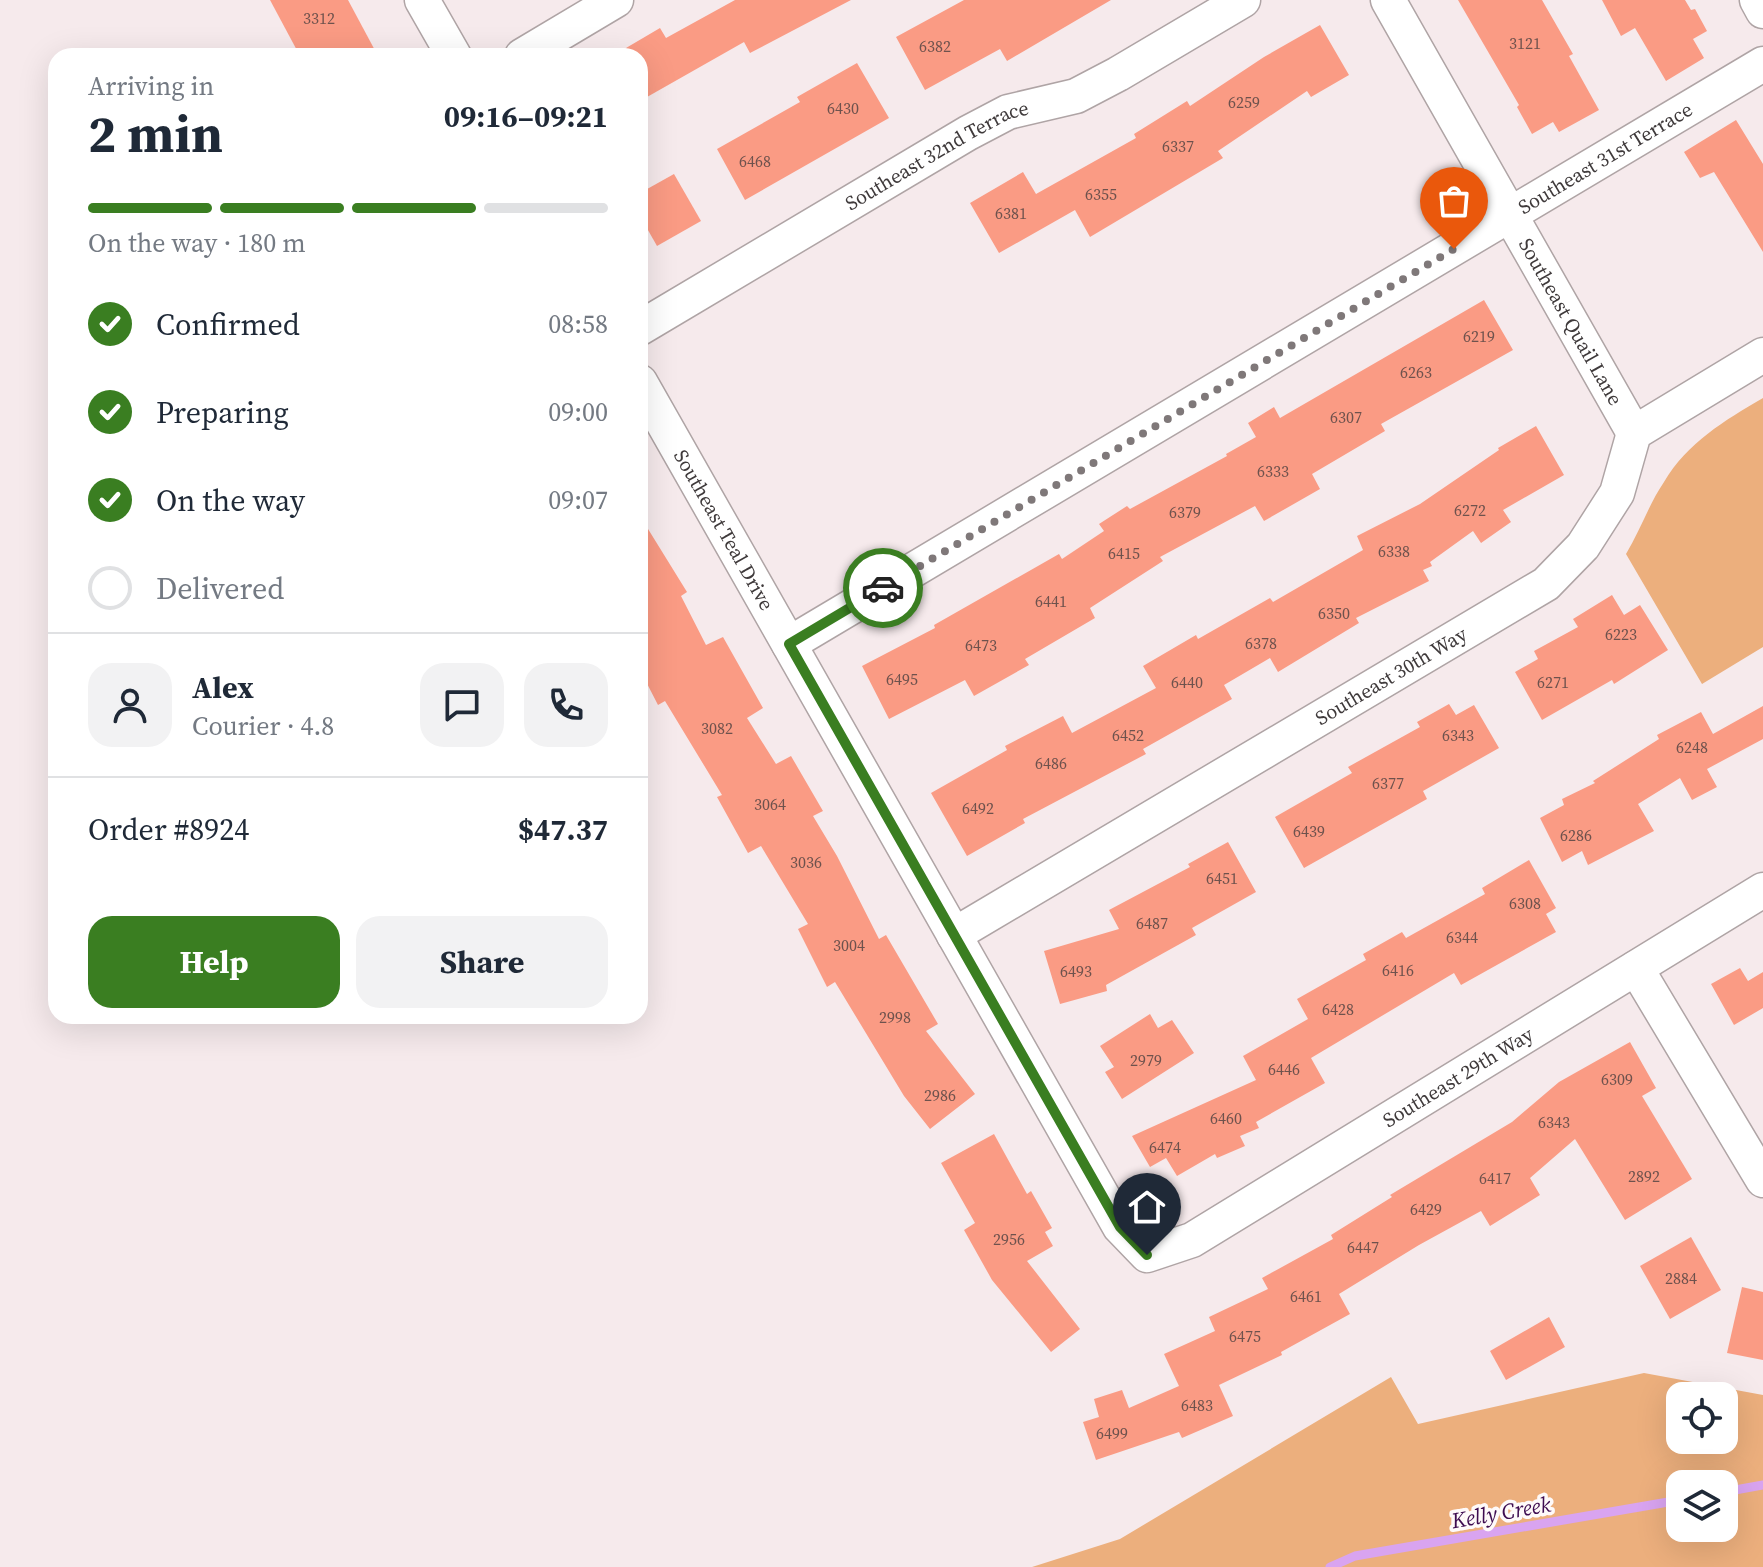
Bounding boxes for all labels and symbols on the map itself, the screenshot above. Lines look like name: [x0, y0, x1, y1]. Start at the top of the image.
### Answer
house number: 3312: [303, 7, 335, 29]
house number: 3121: [1509, 32, 1541, 54]
house number: 6382: [919, 35, 951, 57]
house number: 6259: [1228, 91, 1260, 113]
street label: Southeast 32nd Terrace: [840, 94, 1031, 217]
street label: Southeast 31st Terrace: [1513, 95, 1698, 221]
house number: 6430: [827, 97, 859, 119]
house number: 6337: [1162, 135, 1194, 157]
house number: 6468: [739, 150, 771, 172]
pin: [1420, 167, 1488, 249]
house number: 6355: [1085, 183, 1117, 205]
house number: 6381: [995, 202, 1027, 224]
street label: Southeast Quail Lane: [1512, 233, 1629, 410]
house number: 6219: [1463, 325, 1495, 347]
house number: 6263: [1400, 361, 1432, 383]
house number: 6307: [1330, 406, 1362, 428]
street label: Southeast Teal Drive: [667, 444, 781, 615]
house number: 6333: [1257, 460, 1289, 482]
house number: 6272: [1454, 499, 1486, 521]
house number: 6379: [1169, 501, 1201, 523]
house number: 6338: [1378, 540, 1410, 562]
house number: 6415: [1108, 542, 1140, 564]
courier: [843, 548, 923, 628]
house number: 6441: [1035, 590, 1067, 612]
house number: 6350: [1318, 602, 1350, 624]
street label: Southeast 30th Way: [1310, 620, 1473, 732]
house number: 6223: [1605, 623, 1637, 645]
house number: 6378: [1245, 632, 1277, 654]
house number: 6473: [965, 634, 997, 656]
house number: 6495: [886, 668, 918, 690]
house number: 6440: [1171, 671, 1203, 693]
house number: 6271: [1537, 671, 1569, 693]
house number: 3082: [701, 717, 733, 739]
house number: 6452: [1112, 724, 1144, 746]
house number: 6343: [1442, 724, 1474, 746]
house number: 6248: [1676, 736, 1708, 758]
house number: 6486: [1035, 752, 1067, 774]
house number: 6377: [1372, 772, 1404, 794]
house number: 3064: [754, 793, 786, 815]
house number: 6492: [962, 797, 994, 819]
house number: 6439: [1293, 820, 1325, 842]
house number: 6286: [1560, 824, 1592, 846]
house number: 3036: [790, 851, 822, 873]
house number: 6451: [1206, 867, 1238, 889]
house number: 6308: [1509, 892, 1541, 914]
house number: 6487: [1136, 912, 1168, 934]
house number: 6344: [1446, 926, 1478, 948]
house number: 3004: [833, 934, 865, 956]
house number: 6416: [1382, 959, 1414, 981]
house number: 6493: [1060, 960, 1092, 982]
house number: 6428: [1322, 998, 1354, 1020]
house number: 2998: [879, 1006, 911, 1028]
street label: Southeast 29th Way: [1377, 1020, 1539, 1134]
house number: 2979: [1130, 1049, 1162, 1071]
house number: 6446: [1268, 1058, 1300, 1080]
house number: 6309: [1601, 1068, 1633, 1090]
house number: 2986: [924, 1084, 956, 1106]
house number: 6460: [1210, 1107, 1242, 1129]
house number: 6343: [1538, 1111, 1570, 1133]
house number: 6474: [1149, 1136, 1181, 1158]
house number: 2892: [1628, 1165, 1660, 1187]
house number: 6417: [1479, 1167, 1511, 1189]
pin: [1113, 1173, 1181, 1255]
house number: 6429: [1410, 1198, 1442, 1220]
house number: 2956: [993, 1228, 1025, 1250]
house number: 6447: [1347, 1236, 1379, 1258]
house number: 2884: [1665, 1267, 1697, 1289]
house number: 6461: [1290, 1285, 1322, 1307]
house number: 6475: [1229, 1325, 1261, 1347]
house number: 6483: [1181, 1394, 1213, 1416]
house number: 6499: [1096, 1422, 1128, 1444]
water label: Kelly Creek: [1448, 1488, 1554, 1536]

